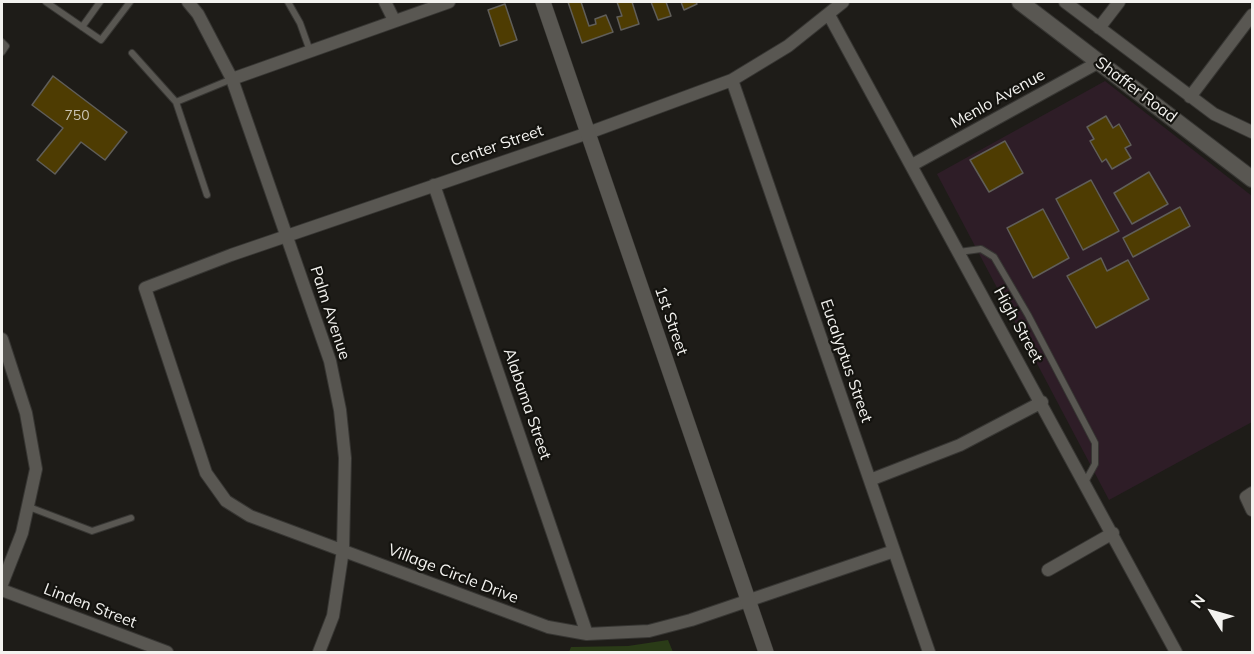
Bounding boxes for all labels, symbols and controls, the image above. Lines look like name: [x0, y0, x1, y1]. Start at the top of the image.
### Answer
street label: Shaffer Road: [1091, 53, 1181, 127]
street label: Menlo Avenue: [948, 65, 1048, 133]
house number: 750: [64, 108, 90, 124]
street label: Center Street: [448, 121, 546, 171]
street label: Palm Avenue: [306, 264, 354, 362]
street label: 1st Street: [650, 284, 692, 358]
street label: High Street: [989, 284, 1047, 366]
street label: Eucalyptus Street: [816, 297, 876, 425]
street label: Alabama Street: [499, 346, 555, 462]
street label: Village Circle Drive: [385, 540, 521, 608]
street label: Linden Street: [41, 579, 139, 633]
north arrow: [1182, 582, 1242, 642]
text: N: [1186, 590, 1209, 612]

